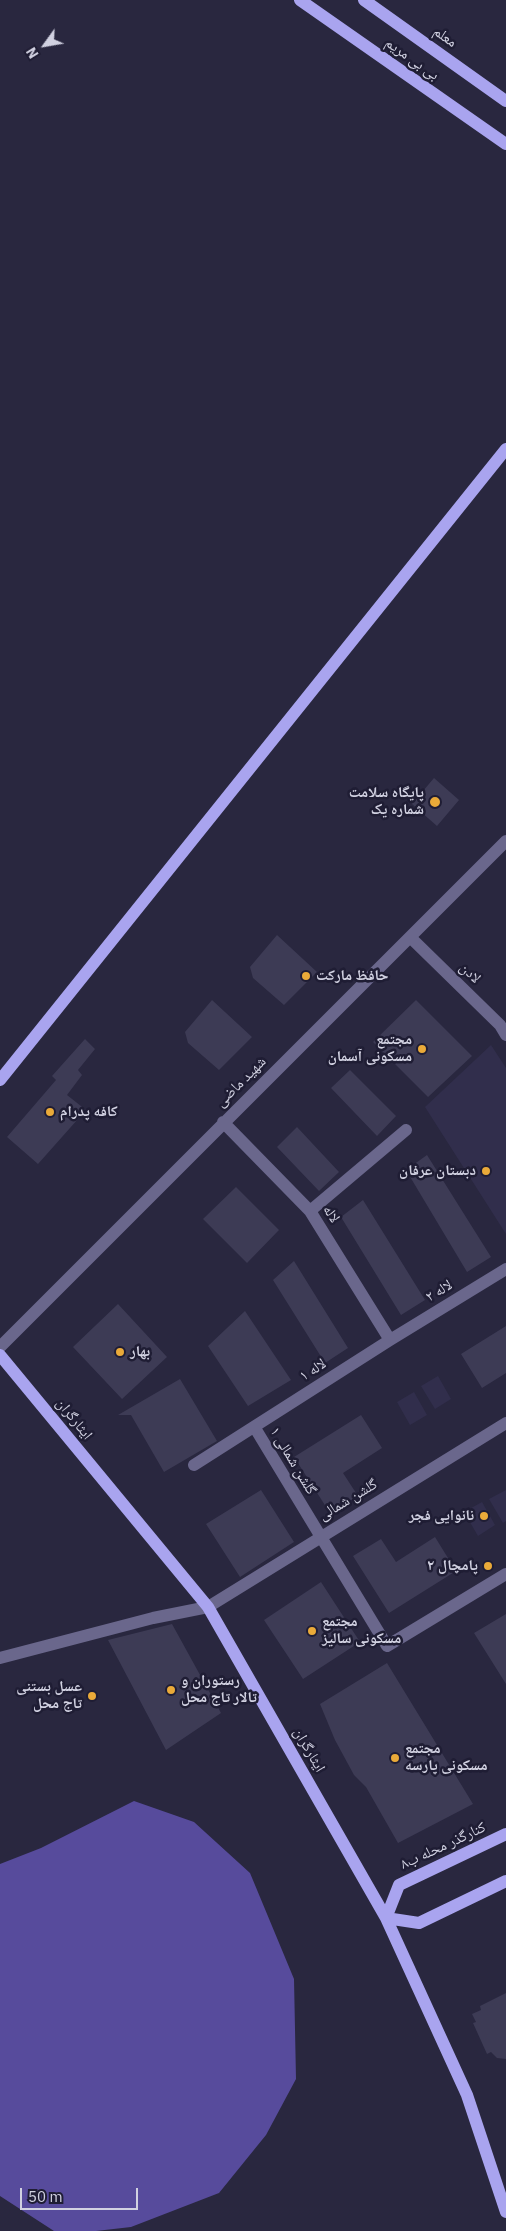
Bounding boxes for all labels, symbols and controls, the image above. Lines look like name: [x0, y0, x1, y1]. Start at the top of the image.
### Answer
north arrow: [20, 20, 70, 70]
street label: معلم: [430, 23, 460, 51]
street label: بی بی مریم: [381, 34, 443, 84]
text: N: [22, 44, 43, 62]
place label: پایگاه سلامت شماره یک: [349, 784, 424, 819]
marker: پایگاه سلامت شماره یک: [428, 795, 442, 809]
street label: لادن: [456, 959, 484, 987]
place label: حافظ مارکت: [316, 967, 389, 985]
marker: حافظ مارکت: [300, 970, 312, 982]
place label: مجتمع مسکونی آسمان: [328, 1031, 412, 1066]
marker: مجتمع مسکونی آسمان: [416, 1043, 428, 1055]
street label: شهید ماضی: [212, 1053, 270, 1111]
place label: کافه پدرام: [60, 1103, 118, 1121]
marker: کافه پدرام: [44, 1106, 56, 1118]
place label: دبستان عرفان: [399, 1162, 476, 1180]
marker: دبستان عرفان: [480, 1165, 492, 1177]
street label: لاله: [319, 1202, 343, 1226]
street label: لاله ۲: [422, 1276, 456, 1306]
place label: بهار: [130, 1343, 150, 1361]
marker: بهار: [114, 1346, 126, 1358]
street label: لاله ۱: [296, 1355, 330, 1385]
street label: ایثارگران: [52, 1395, 96, 1443]
street label: گلشن شمالی ۱: [266, 1424, 320, 1498]
street label: گلشن شمالی: [315, 1475, 381, 1525]
place label: نانوایی فجر: [409, 1507, 474, 1525]
marker: نانوایی فجر: [478, 1510, 490, 1522]
place label: پامچال ۲: [427, 1557, 478, 1575]
marker: پامچال ۲: [482, 1560, 494, 1572]
place label: مجتمع مسکونی سالیز: [322, 1613, 401, 1648]
marker: مجتمع مسکونی سالیز: [306, 1625, 318, 1637]
place label: رستوران و تالار تاج محل: [181, 1672, 257, 1707]
place label: عسل بستنی تاج محل: [16, 1678, 82, 1713]
marker: رستوران و تالار تاج محل: [165, 1684, 177, 1696]
marker: عسل بستنی تاج محل: [86, 1690, 98, 1702]
street label: ایثارگران: [289, 1725, 329, 1775]
place label: مجتمع مسکونی پارسه: [405, 1740, 487, 1775]
marker: مجتمع مسکونی پارسه: [389, 1752, 401, 1764]
street label: کنارگذر محله ب۸: [398, 1818, 488, 1874]
scale bar: [22, 2178, 140, 2210]
text: 50 m: [28, 2187, 63, 2206]

